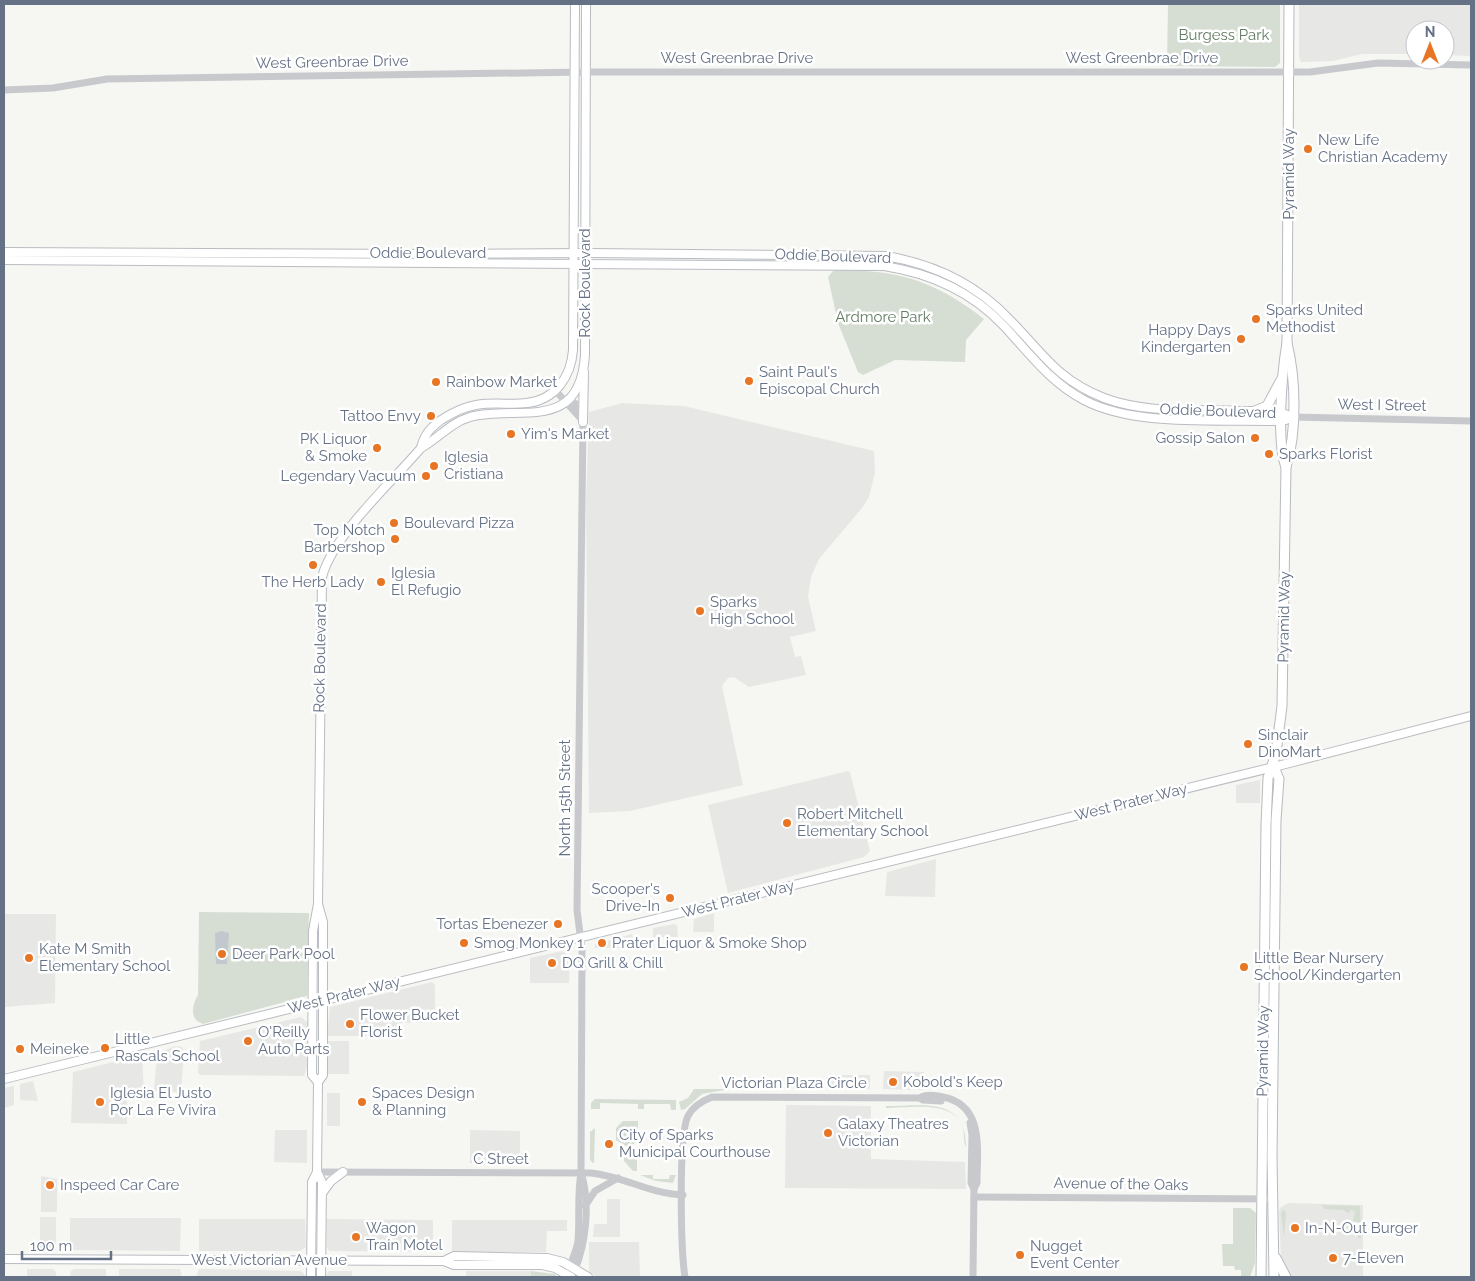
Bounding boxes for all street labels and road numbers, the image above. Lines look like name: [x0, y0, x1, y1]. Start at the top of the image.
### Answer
street label: West Greenbrae Drive: [661, 49, 814, 67]
street label: West Greenbrae Drive: [1066, 49, 1219, 67]
street label: West Greenbrae Drive: [255, 52, 409, 72]
street label: Pyramid Way: [1280, 128, 1298, 220]
street label: Rock Boulevard: [576, 228, 594, 338]
street label: Oddie Boulevard: [370, 244, 486, 262]
street label: Oddie Boulevard: [774, 245, 892, 267]
street label: West I Street: [1337, 395, 1427, 415]
street label: Oddie Boulevard: [1159, 400, 1277, 422]
street label: Pyramid Way: [1274, 571, 1294, 663]
street label: Rock Boulevard: [310, 603, 330, 713]
street label: North 15th Street: [556, 739, 574, 857]
street label: West Prater Way: [1073, 779, 1189, 825]
street label: West Prater Way: [680, 876, 796, 922]
street label: West Prater Way: [286, 972, 402, 1018]
street label: Pyramid Way: [1253, 1005, 1273, 1097]
street label: Victorian Plaza Circle: [721, 1074, 867, 1092]
street label: C Street: [473, 1150, 529, 1168]
street label: Avenue of the Oaks: [1054, 1174, 1188, 1194]
street label: West Victorian Avenue: [191, 1251, 347, 1269]

